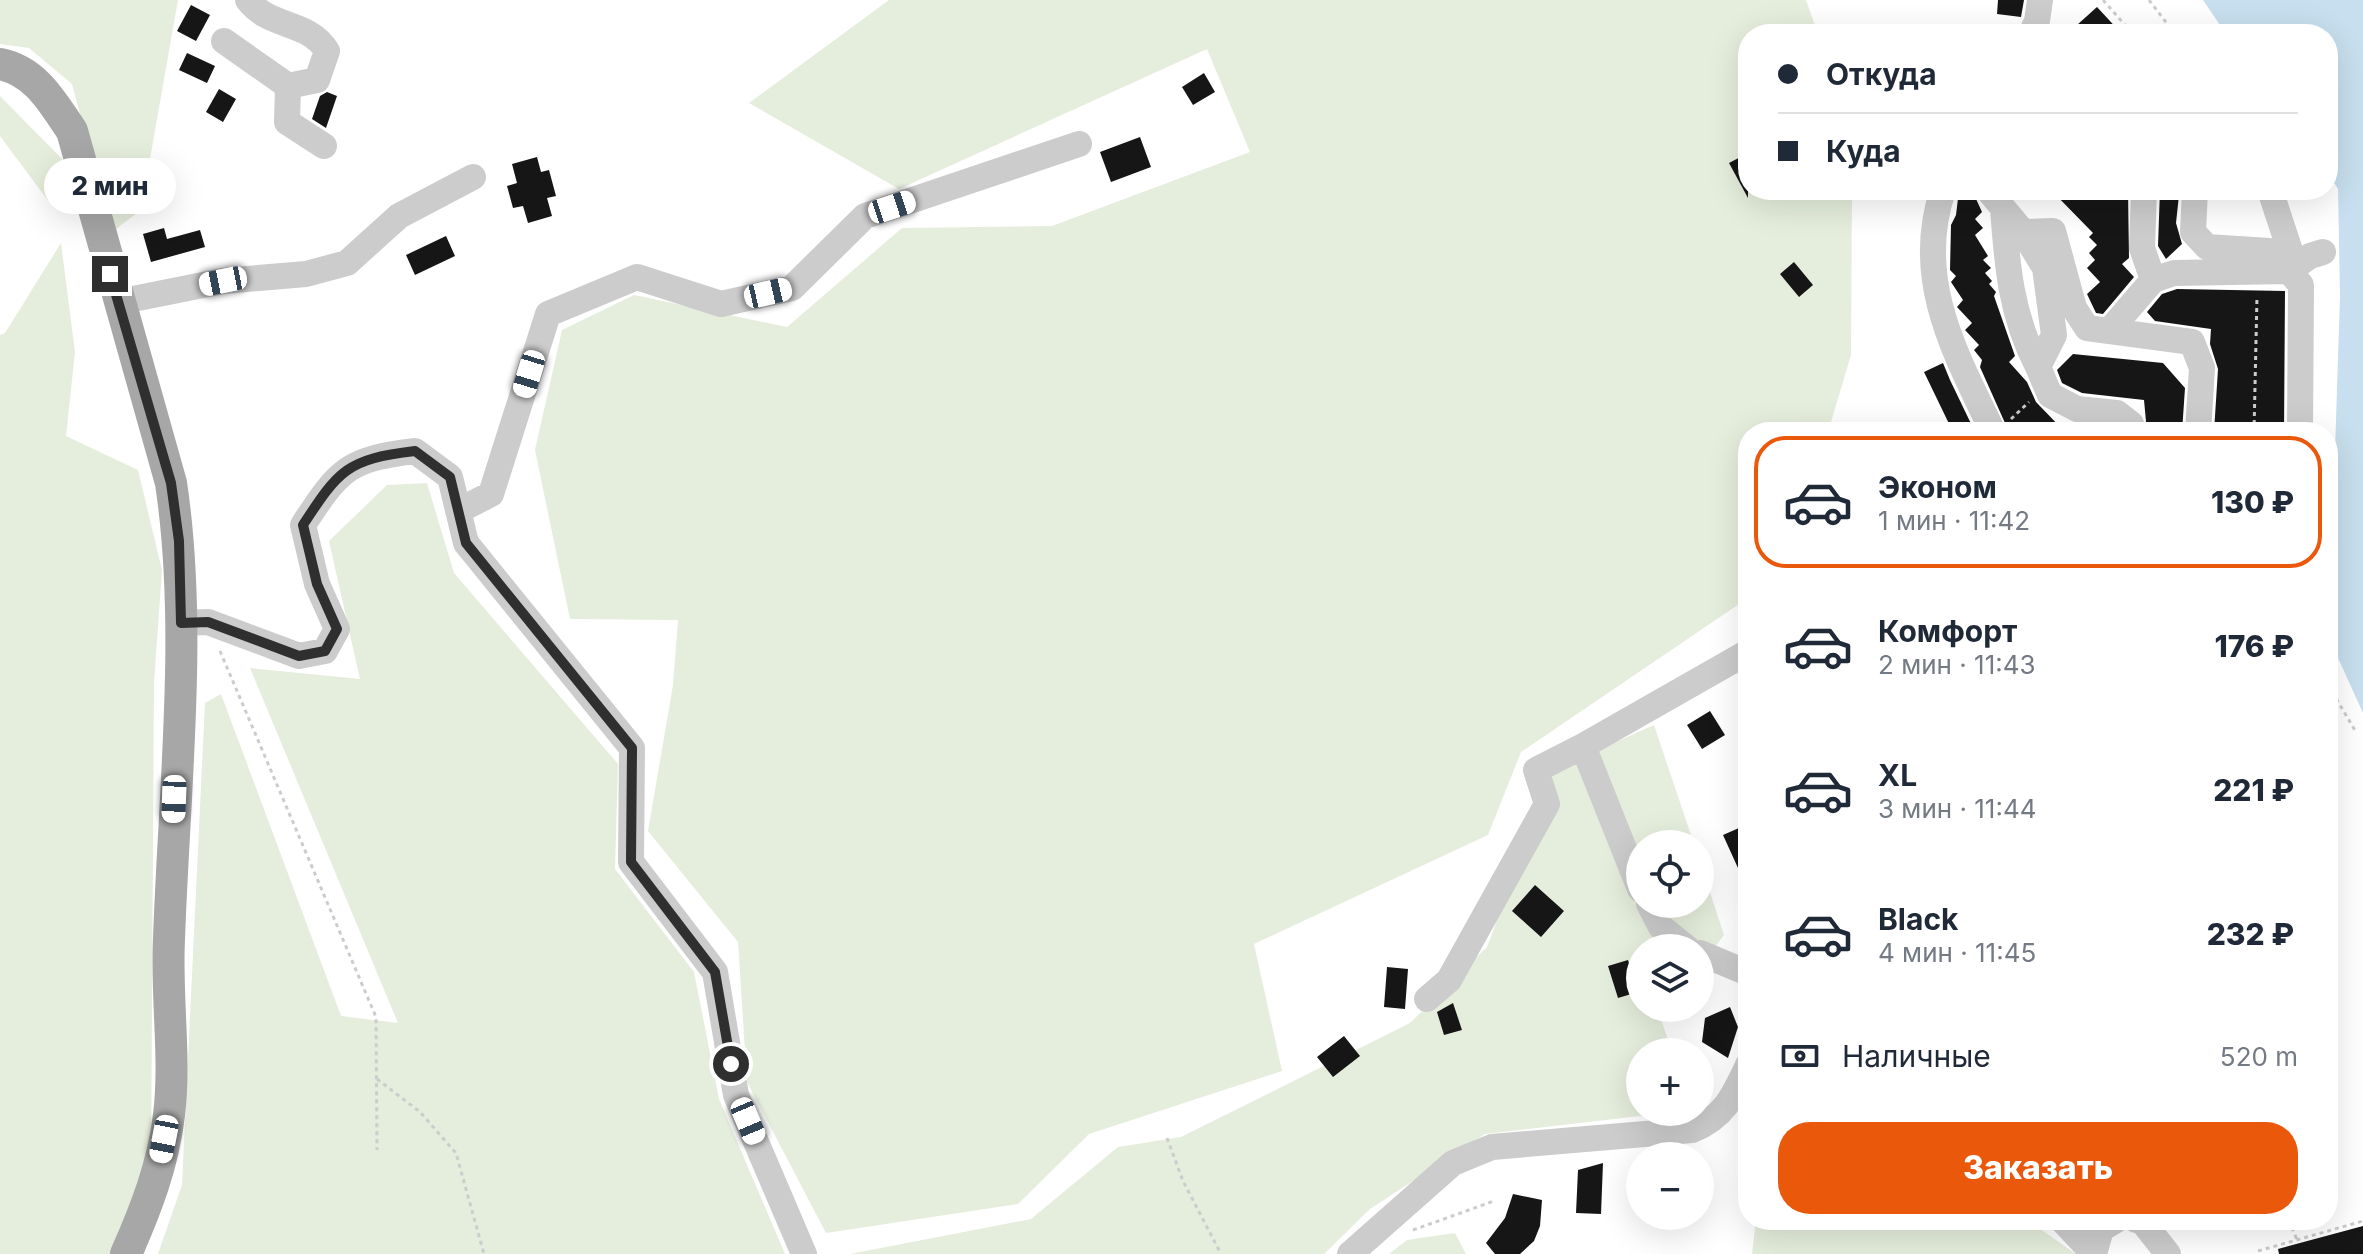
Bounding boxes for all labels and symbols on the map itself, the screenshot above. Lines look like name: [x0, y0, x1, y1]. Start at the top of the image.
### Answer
callout: 2 мин: [44, 158, 176, 214]
car: [865, 188, 919, 226]
route end: [92, 256, 128, 292]
car: [197, 265, 249, 297]
car: [742, 276, 794, 310]
car: [511, 348, 547, 400]
car: [161, 775, 187, 823]
route start: [713, 1046, 749, 1082]
car: [728, 1094, 768, 1148]
car: [148, 1113, 180, 1165]

